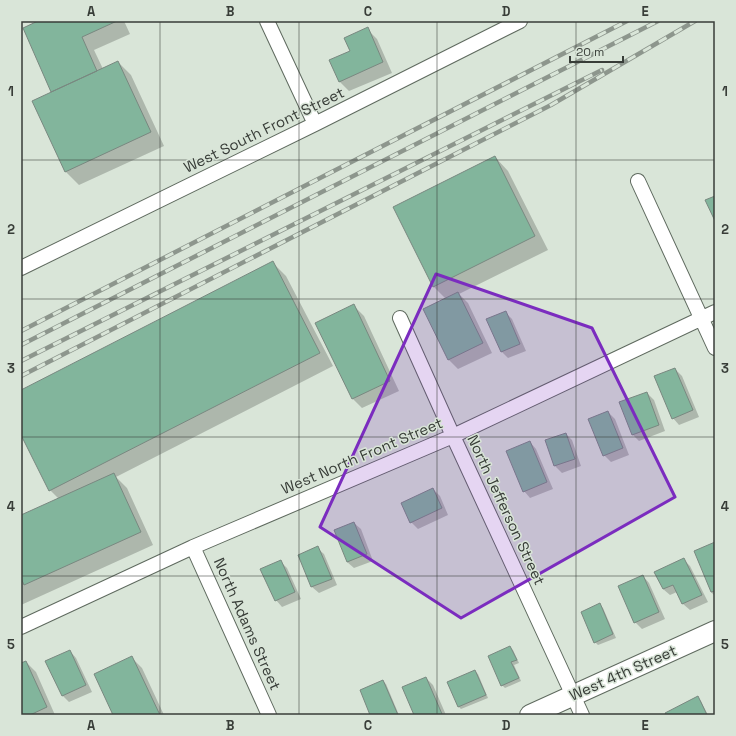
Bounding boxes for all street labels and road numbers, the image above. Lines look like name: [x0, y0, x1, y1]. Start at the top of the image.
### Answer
street label: West South Front Street: [180, 82, 347, 177]
street label: West North Front Street: [278, 413, 445, 498]
street label: North Jefferson Street: [463, 432, 550, 588]
street label: North Adams Street: [210, 555, 285, 693]
street label: West 4th Street: [566, 640, 679, 705]

